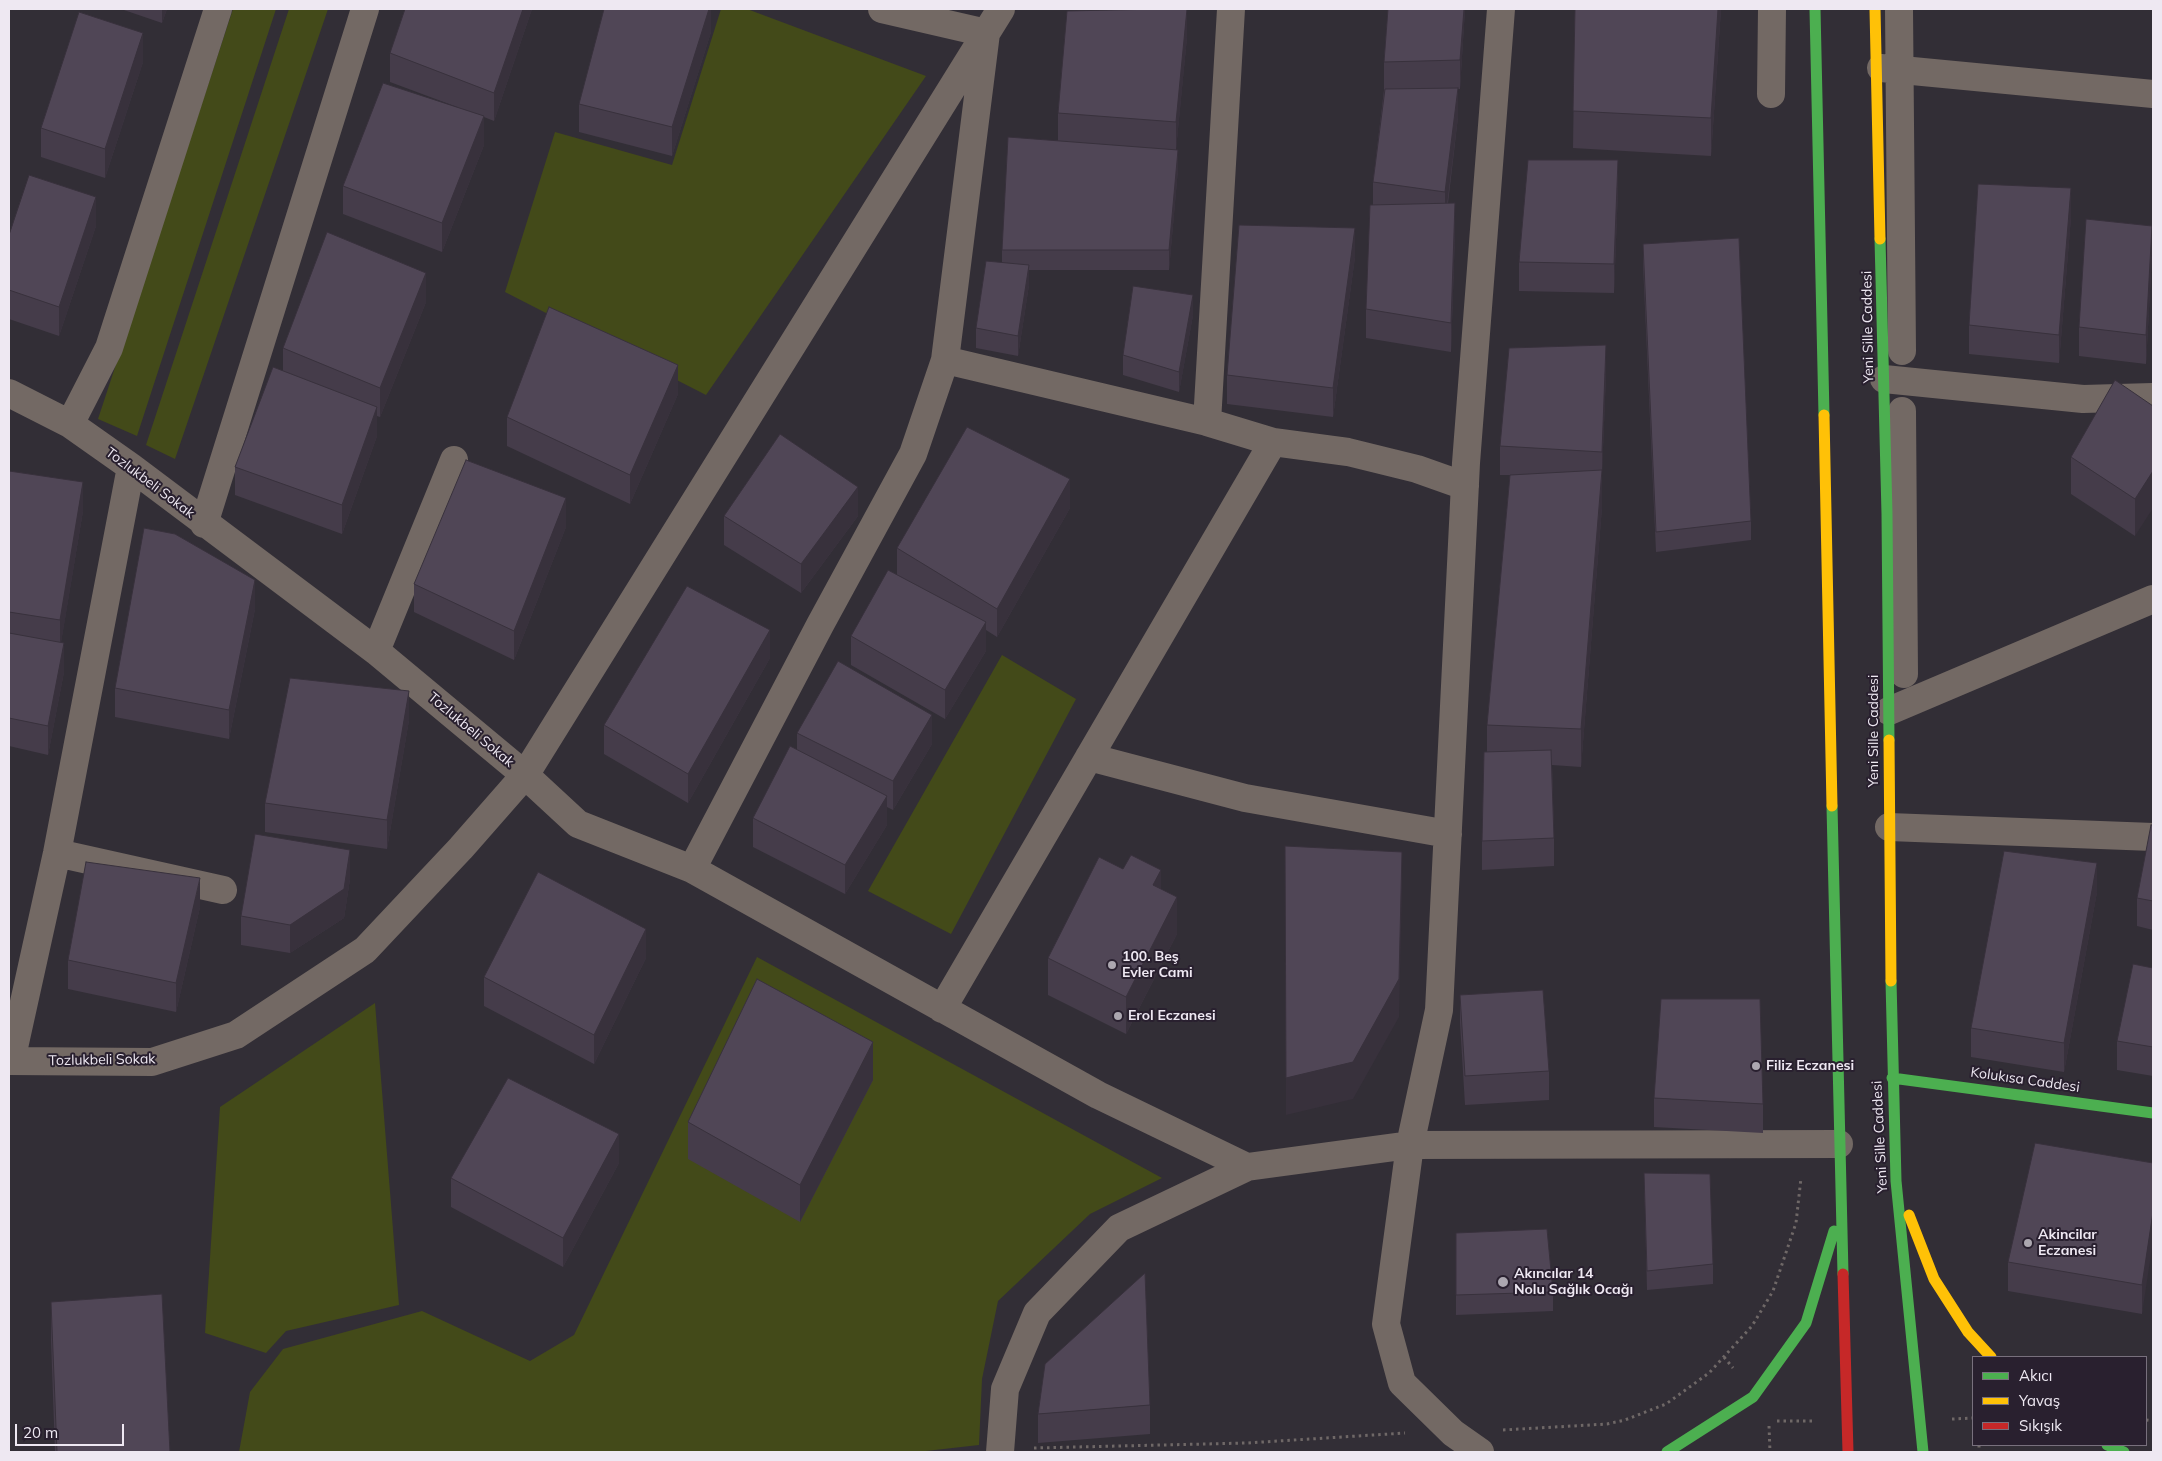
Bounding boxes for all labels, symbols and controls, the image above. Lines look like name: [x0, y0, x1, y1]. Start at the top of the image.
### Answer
street label: Yeni Sille Caddesi: [1859, 271, 1877, 383]
street label: Tozlukbeli Sokak: [102, 444, 198, 522]
street label: Yeni Sille Caddesi: [1866, 675, 1882, 787]
street label: Tozlukbeli Sokak: [425, 689, 517, 771]
place label: 100. Beş Evler Cami: [1122, 949, 1193, 982]
marker: 100. Beş Evler Cami: [1106, 959, 1118, 971]
place label: Erol Eczanesi: [1128, 1008, 1216, 1024]
marker: Erol Eczanesi: [1112, 1010, 1124, 1022]
street label: Tozlukbeli Sokak: [48, 1051, 156, 1069]
place label: Filiz Eczanesi: [1766, 1058, 1854, 1074]
marker: Filiz Eczanesi: [1750, 1060, 1762, 1072]
street label: Kolukısa Caddesi: [1969, 1064, 2081, 1096]
street label: Yeni Sille Caddesi: [1869, 1080, 1891, 1194]
place label: Akincilar Eczanesi: [2038, 1227, 2097, 1260]
marker: Akincilar Eczanesi: [2022, 1237, 2034, 1249]
place label: Akıncılar 14 Nolu Sağlık Ocağı: [1514, 1266, 1633, 1298]
marker: Akıncılar 14 Nolu Sağlık Ocağı: [1496, 1275, 1510, 1289]
legend: [1972, 1356, 2147, 1446]
text: Akıcı: [2019, 1366, 2052, 1385]
text: Yavaş: [2019, 1391, 2060, 1410]
scale bar: [18, 1414, 126, 1446]
text: Sıkışık: [2019, 1416, 2062, 1435]
text: 20 m: [23, 1423, 58, 1442]

